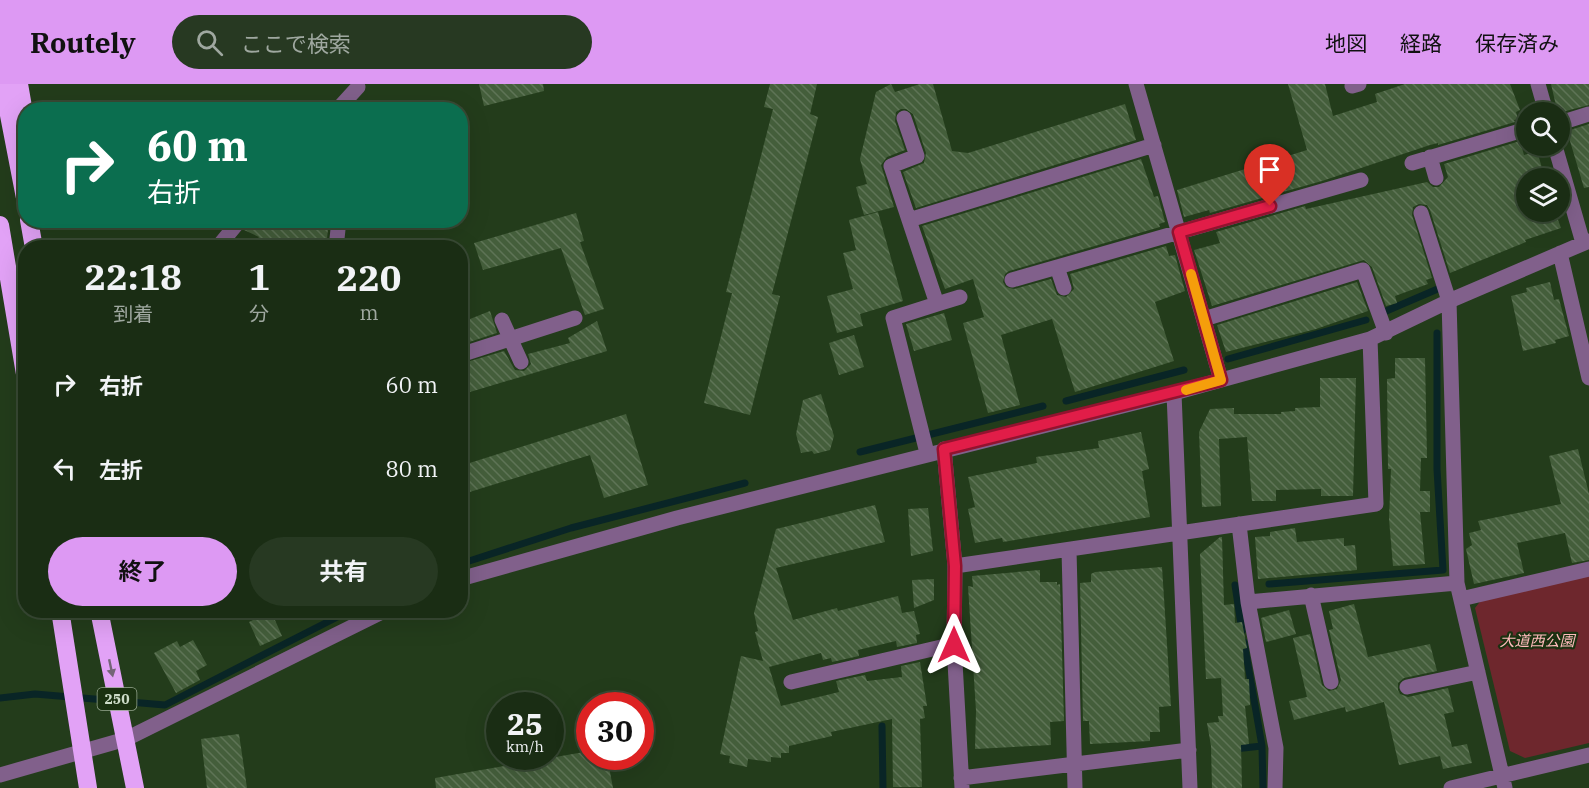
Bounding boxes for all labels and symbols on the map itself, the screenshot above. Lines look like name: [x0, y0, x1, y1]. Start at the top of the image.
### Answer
pin: [1244, 144, 1295, 206]
position arrow: [922, 613, 986, 677]
park label: 大道西公園: [1499, 631, 1576, 650]
one-way arrow: [107, 659, 116, 678]
road number: 250: [98, 688, 136, 710]
speed limit sign: 30: [576, 692, 654, 770]

